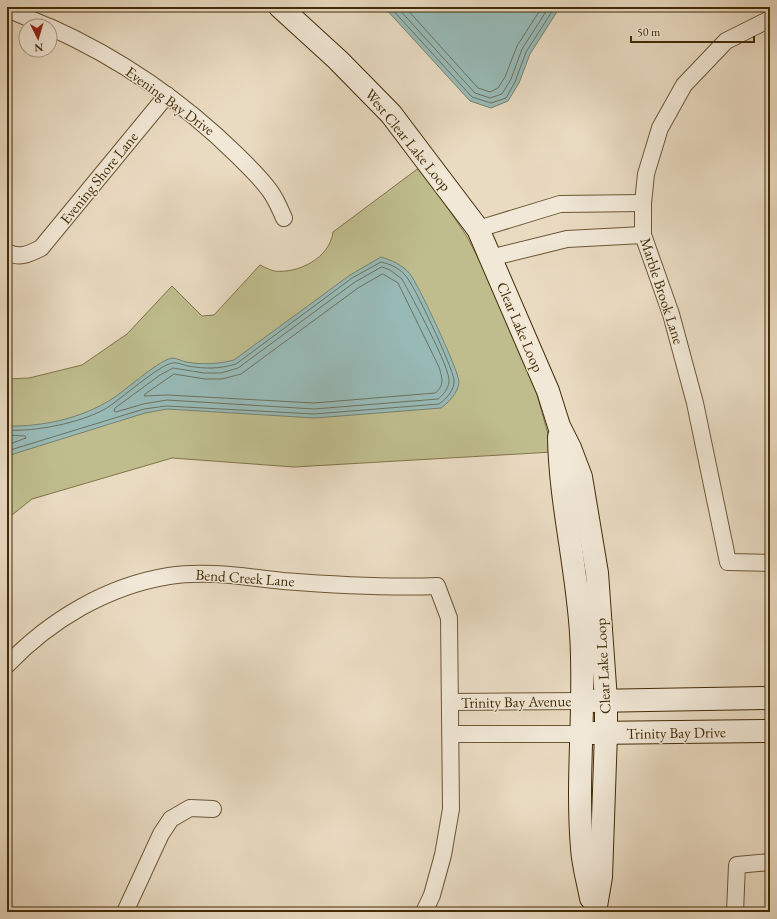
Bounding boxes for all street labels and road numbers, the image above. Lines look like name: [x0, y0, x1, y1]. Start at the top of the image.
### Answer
street label: Evening Bay Drive: [122, 62, 219, 139]
street label: West Clear Lake Loop: [361, 84, 456, 195]
street label: Evening Shore Lane: [55, 127, 142, 228]
street label: Marble Brook Lane: [636, 235, 689, 347]
street label: Clear Lake Loop: [493, 279, 548, 375]
street label: Bend Creek Lane: [195, 565, 295, 590]
street label: Clear Lake Loop: [590, 617, 615, 715]
street label: Trinity Bay Avenue: [461, 691, 571, 712]
street label: Trinity Bay Drive: [626, 722, 726, 743]

